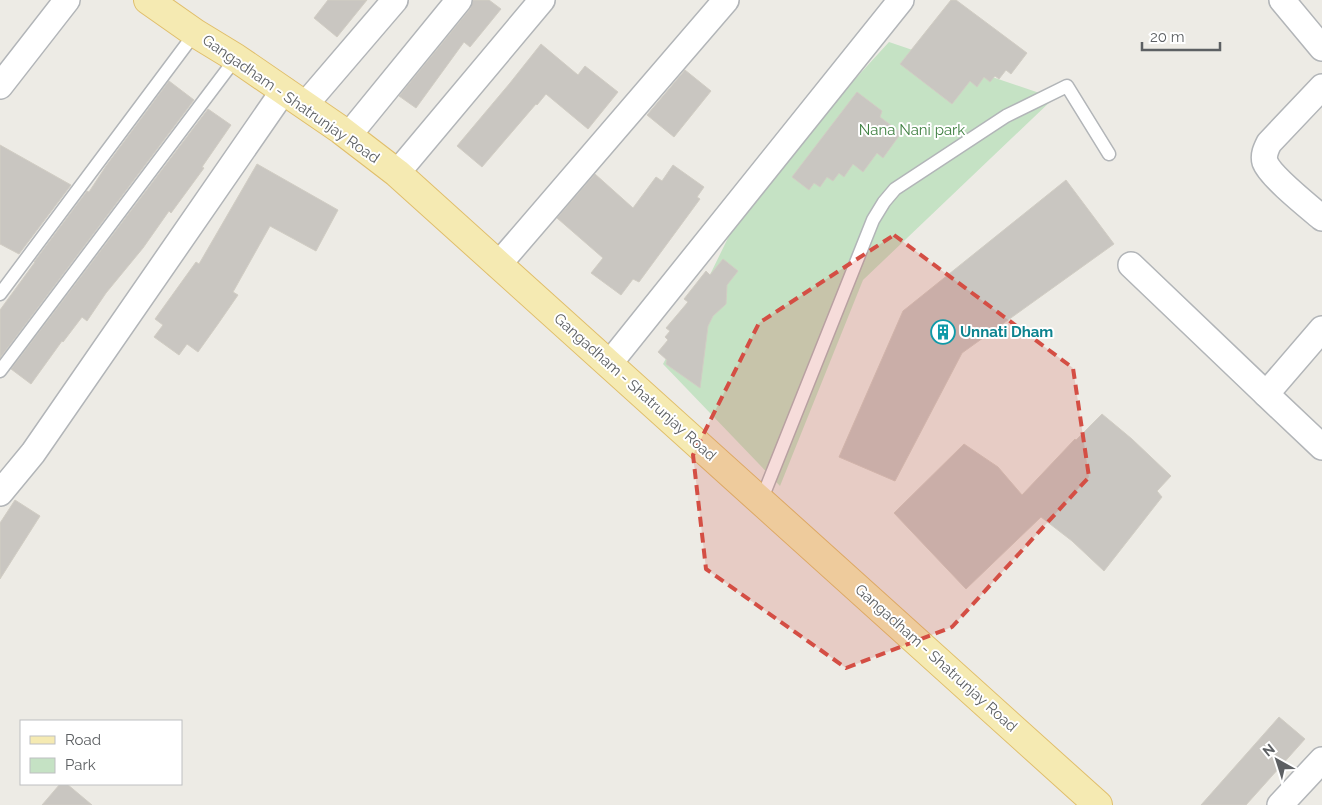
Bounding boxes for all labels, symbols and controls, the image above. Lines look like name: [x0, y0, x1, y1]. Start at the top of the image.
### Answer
scale bar: [1142, 20, 1220, 52]
text: 20 m: [1150, 28, 1185, 46]
street label: Gangadham - Shatrunjay Road: [199, 31, 383, 167]
park label: Nana Nani park: [859, 121, 965, 139]
street label: Gangadham - Shatrunjay Road: [550, 309, 720, 465]
building icon: Unnati Dham: [930, 319, 956, 345]
place label: Unnati Dham: [960, 323, 1053, 341]
street label: Gangadham - Shatrunjay Road: [851, 580, 1021, 736]
legend: [20, 720, 182, 785]
text: Road: [65, 731, 101, 749]
north arrow: [1252, 735, 1302, 785]
text: N: [1260, 740, 1278, 759]
text: Park: [65, 756, 96, 774]

